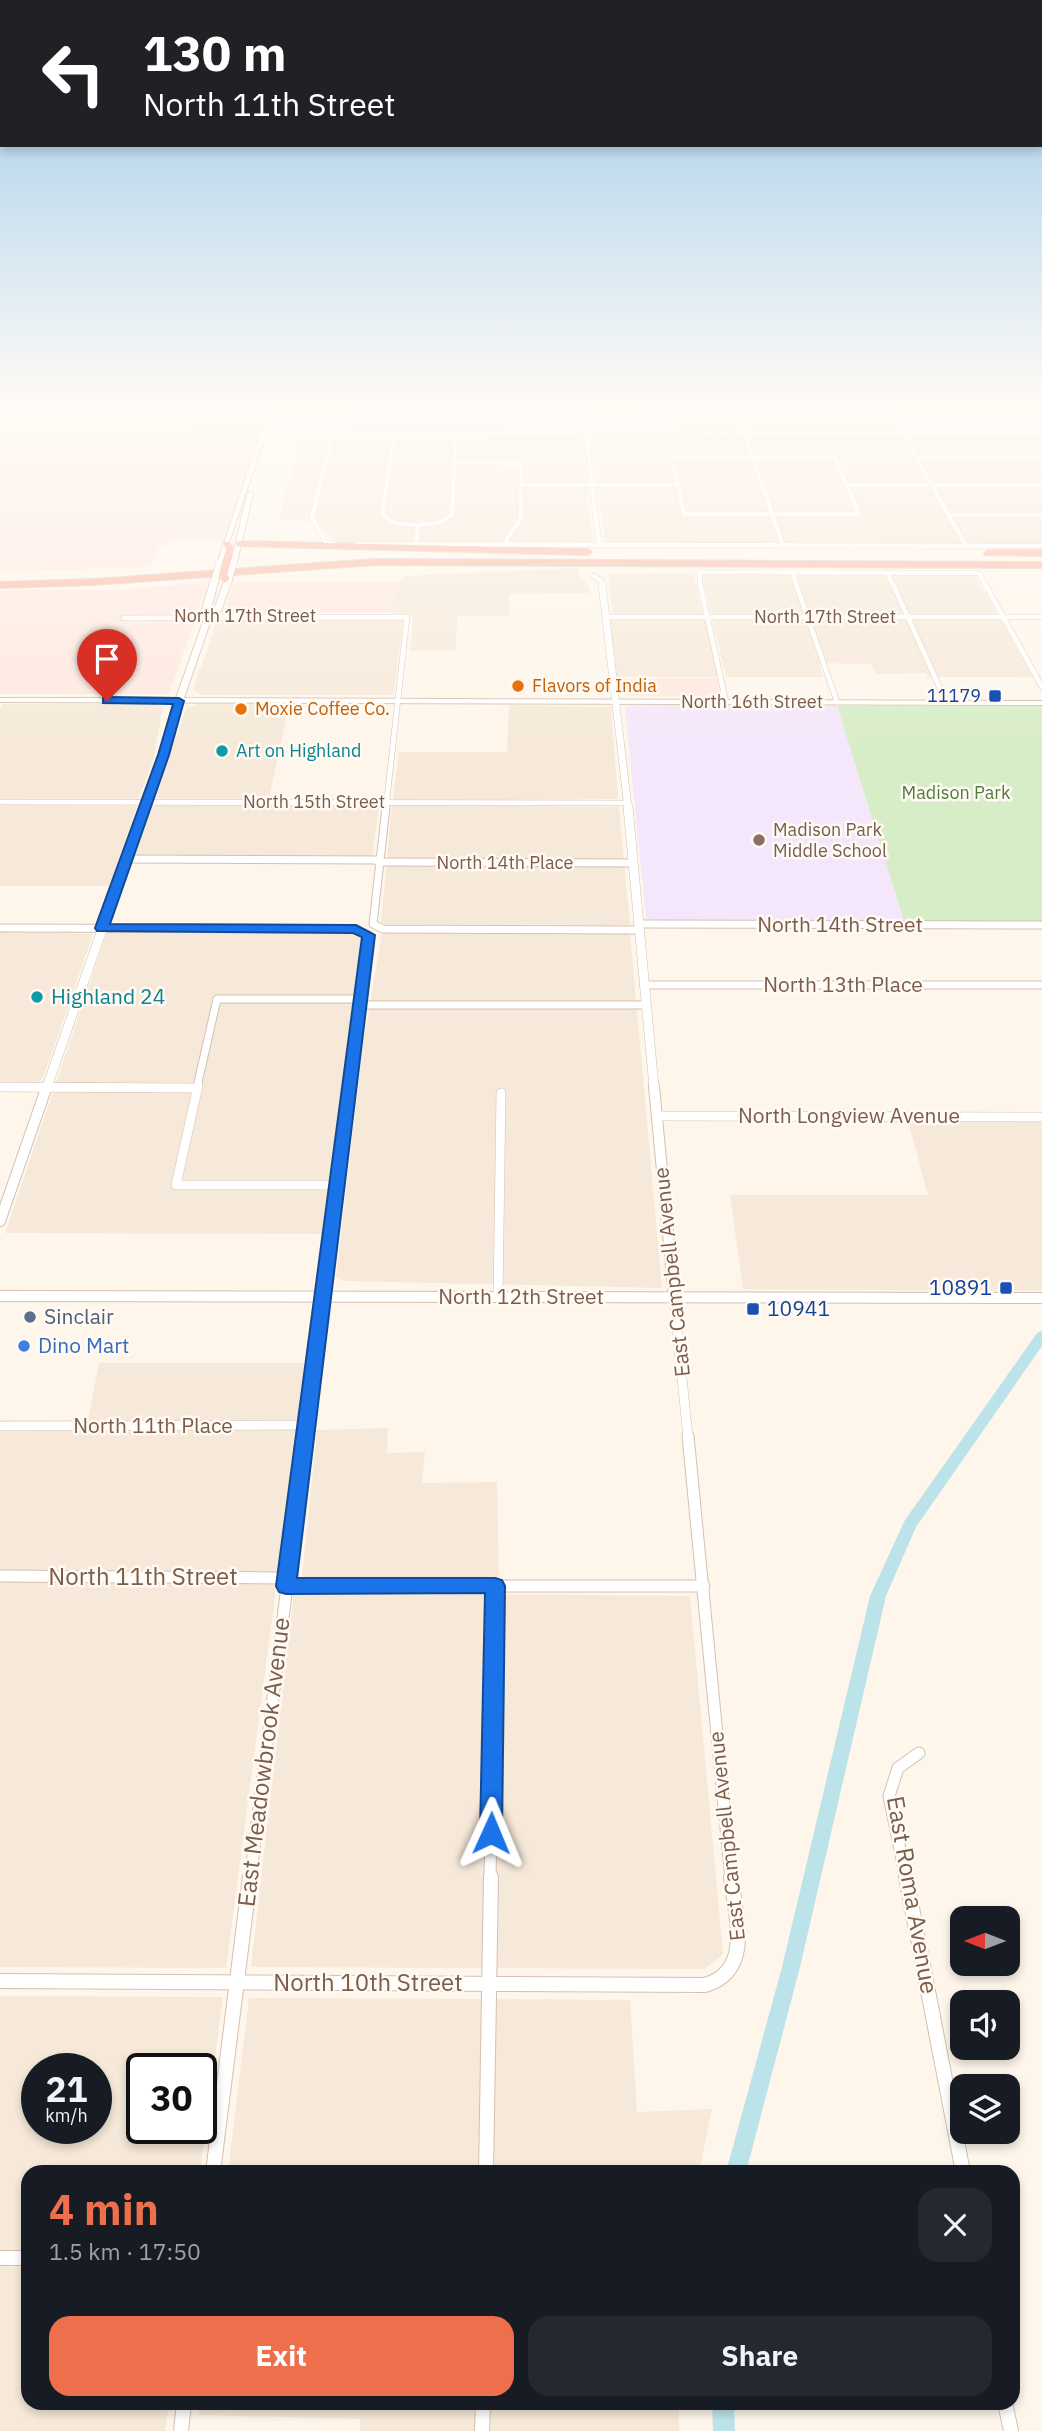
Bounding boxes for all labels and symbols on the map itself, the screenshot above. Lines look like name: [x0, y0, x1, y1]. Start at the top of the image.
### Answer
street label: North 17th Street: [174, 604, 316, 627]
street label: North 17th Street: [754, 605, 896, 628]
pin: [77, 629, 137, 701]
place label: Flavors of India: [532, 674, 657, 697]
marker: Flavors of India: [510, 678, 526, 694]
place label: 11179: [927, 684, 981, 707]
marker: 11179: [987, 688, 1003, 704]
street label: North 16th Street: [681, 690, 823, 713]
place label: Moxie Coffee Co.: [255, 697, 390, 720]
marker: Moxie Coffee Co.: [233, 701, 249, 717]
place label: Art on Highland: [236, 739, 361, 762]
marker: Art on Highland: [214, 743, 230, 759]
park label: Madison Park: [902, 781, 1011, 804]
street label: North 15th Street: [243, 790, 385, 813]
place label: Madison Park Middle School: [773, 818, 887, 862]
marker: Madison Park Middle School: [751, 832, 767, 848]
street label: North 14th Place: [437, 851, 574, 874]
street label: North 14th Street: [757, 910, 923, 938]
street label: North 13th Place: [763, 970, 923, 998]
place label: Highland 24: [51, 982, 165, 1010]
marker: Highland 24: [29, 989, 45, 1005]
street label: North Longview Avenue: [738, 1101, 960, 1129]
street label: East Campbell Avenue: [646, 1166, 696, 1378]
place label: 10891: [929, 1273, 992, 1301]
marker: 10891: [998, 1280, 1014, 1296]
street label: North 12th Street: [438, 1282, 604, 1310]
place label: 10941: [767, 1294, 830, 1322]
marker: 10941: [745, 1301, 761, 1317]
place label: Sinclair: [44, 1302, 114, 1330]
marker: Sinclair: [22, 1309, 38, 1325]
place label: Dino Mart: [38, 1331, 129, 1359]
marker: Dino Mart: [16, 1338, 32, 1354]
street label: North 11th Place: [73, 1411, 233, 1439]
street label: North 11th Street: [48, 1560, 238, 1592]
street label: East Meadowbrook Avenue: [229, 1615, 297, 1908]
street label: East Campbell Avenue: [701, 1730, 751, 1942]
street label: East Roma Avenue: [880, 1793, 946, 1996]
position arrow: [454, 1796, 528, 1870]
north arrow: [950, 1906, 1020, 1976]
street label: North 10th Street: [273, 1966, 463, 1998]
speed limit sign: 30: [126, 2053, 217, 2144]

